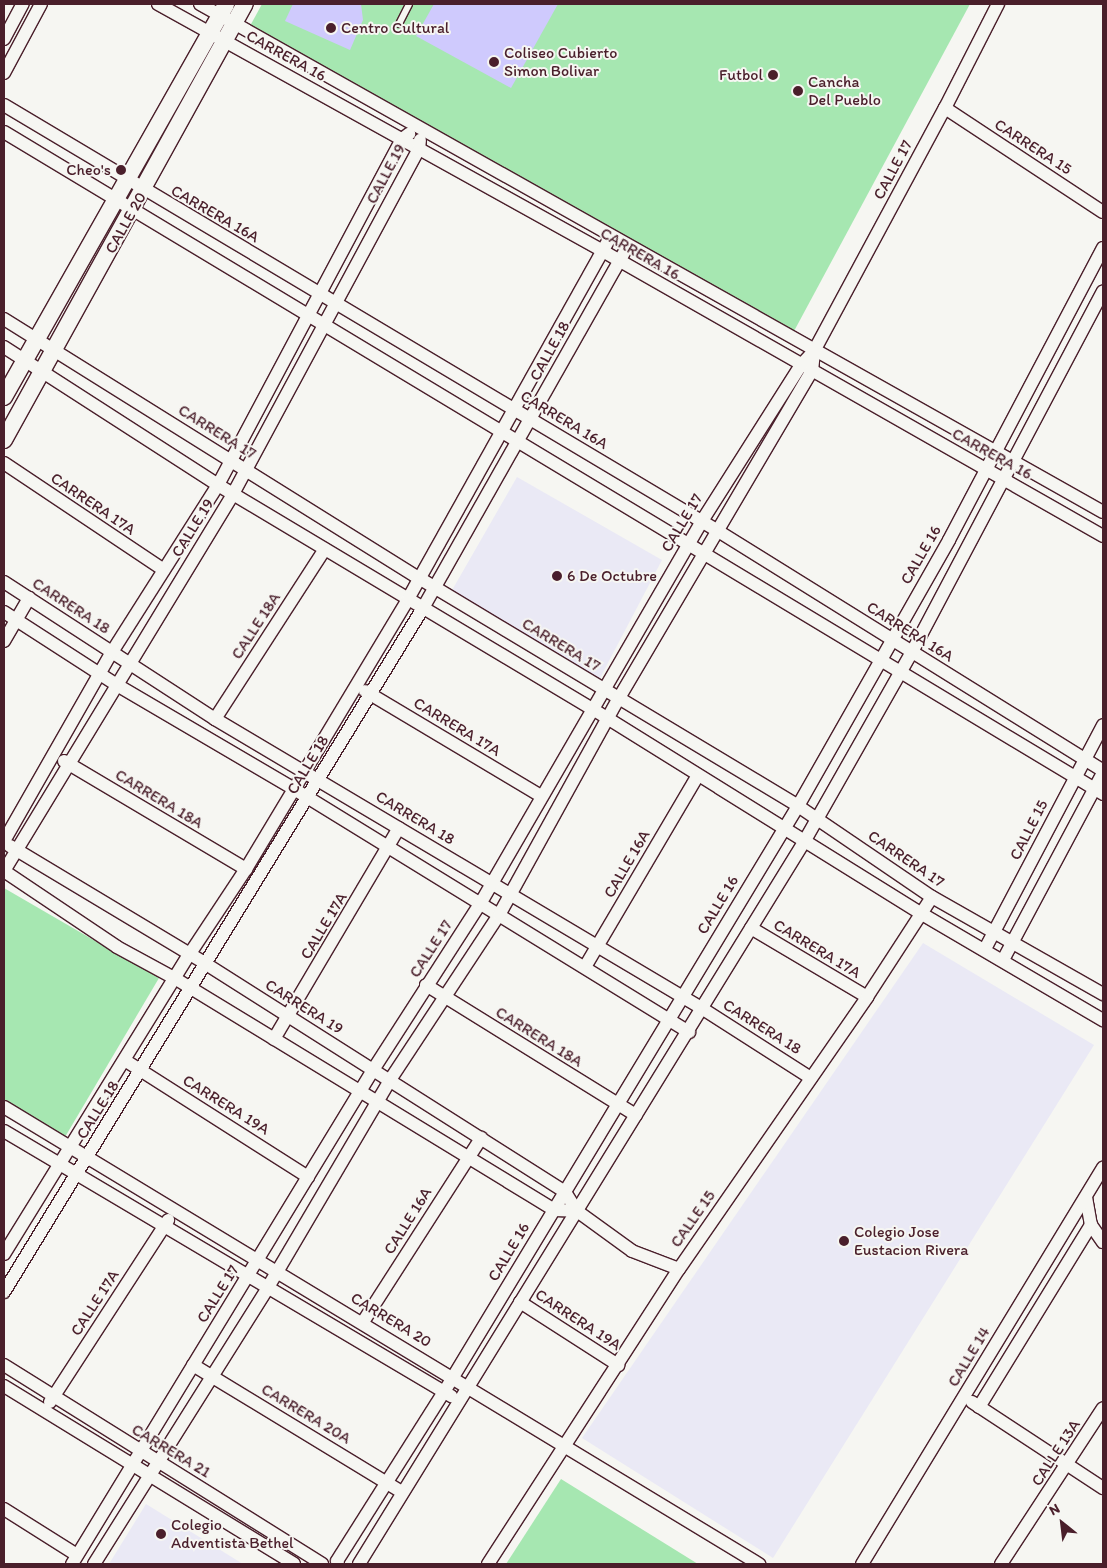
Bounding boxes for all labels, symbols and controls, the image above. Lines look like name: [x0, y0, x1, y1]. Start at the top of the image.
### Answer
place label: Centro Cultural: [341, 18, 449, 38]
marker: Centro Cultural: [325, 22, 337, 34]
street label: CARRERA 16: [243, 26, 329, 86]
place label: Coliseo Cubierto Simon Bolivar: [504, 43, 617, 81]
marker: Coliseo Cubierto Simon Bolivar: [488, 56, 500, 68]
place label: Futbol: [719, 65, 763, 85]
marker: Futbol: [767, 69, 779, 81]
place label: Cancha Del Pueblo: [808, 72, 881, 110]
marker: Cancha Del Pueblo: [792, 85, 804, 97]
street label: CARRERA 15: [991, 115, 1075, 179]
street label: CALLE 17: [869, 137, 917, 203]
street label: CALLE 19: [362, 141, 410, 207]
place label: Cheo's: [66, 160, 111, 180]
marker: Cheo's: [115, 164, 127, 176]
street label: CARRERA 16A: [167, 181, 263, 247]
street label: CALLE 20: [101, 189, 151, 257]
street label: CARRERA 16: [597, 224, 683, 284]
street label: CALLE 18: [526, 318, 574, 384]
street label: CARRERA 16A: [517, 386, 611, 454]
street label: CARRERA 17: [175, 401, 259, 463]
street label: CARRERA 16: [949, 424, 1035, 484]
street label: CARRERA 17A: [47, 469, 139, 539]
street label: CALLE 17: [657, 490, 707, 556]
street label: CALLE 19: [168, 495, 218, 561]
street label: CALLE 16: [896, 522, 946, 588]
place label: 6 De Octubre: [567, 566, 657, 586]
marker: 6 De Octubre: [551, 570, 563, 582]
street label: CARRERA 18: [28, 574, 114, 638]
street label: CALLE 18A: [227, 589, 285, 663]
street label: CARRERA 16A: [863, 598, 957, 666]
street label: CARRERA 17: [518, 614, 604, 676]
street label: CARRERA 17A: [410, 693, 504, 761]
street label: CALLE 18: [283, 732, 333, 798]
street label: CARRERA 18A: [112, 765, 206, 833]
street label: CARRERA 18: [372, 787, 458, 849]
street label: CALLE 15: [1006, 797, 1052, 863]
street label: CARRERA 17: [864, 826, 948, 892]
street label: CALLE 16A: [600, 827, 654, 901]
street label: CALLE 16: [693, 872, 743, 938]
street label: CALLE 17A: [296, 889, 352, 963]
street label: CARRERA 17A: [770, 915, 864, 983]
street label: CALLE 17: [405, 917, 457, 981]
street label: CARRERA 19: [261, 975, 347, 1039]
street label: CARRERA 18: [719, 995, 805, 1059]
street label: CARRERA 18A: [492, 1003, 586, 1071]
street label: CARRERA 19A: [179, 1071, 273, 1139]
street label: CALLE 18: [73, 1077, 123, 1143]
street label: CALLE 16A: [380, 1184, 436, 1258]
street label: CALLE 15: [666, 1187, 720, 1251]
street label: CALLE 16: [484, 1219, 534, 1285]
place label: Colegio Jose Eustacion Rivera: [854, 1222, 968, 1260]
marker: Colegio Jose Eustacion Rivera: [838, 1235, 850, 1247]
street label: CALLE 17: [193, 1262, 243, 1326]
street label: CALLE 17A: [67, 1266, 123, 1340]
street label: CARRERA 19A: [531, 1285, 625, 1355]
street label: CARRERA 20: [347, 1288, 435, 1352]
street label: CALLE 14: [944, 1324, 994, 1390]
street label: CARRERA 20A: [258, 1380, 354, 1448]
street label: CALLE 13A: [1027, 1416, 1085, 1490]
street label: CARRERA 21: [128, 1420, 214, 1482]
north arrow: [1037, 1498, 1087, 1548]
text: N: [1046, 1500, 1063, 1519]
place label: Colegio Adventista Bethel: [171, 1515, 294, 1553]
marker: Colegio Adventista Bethel: [155, 1528, 167, 1540]

